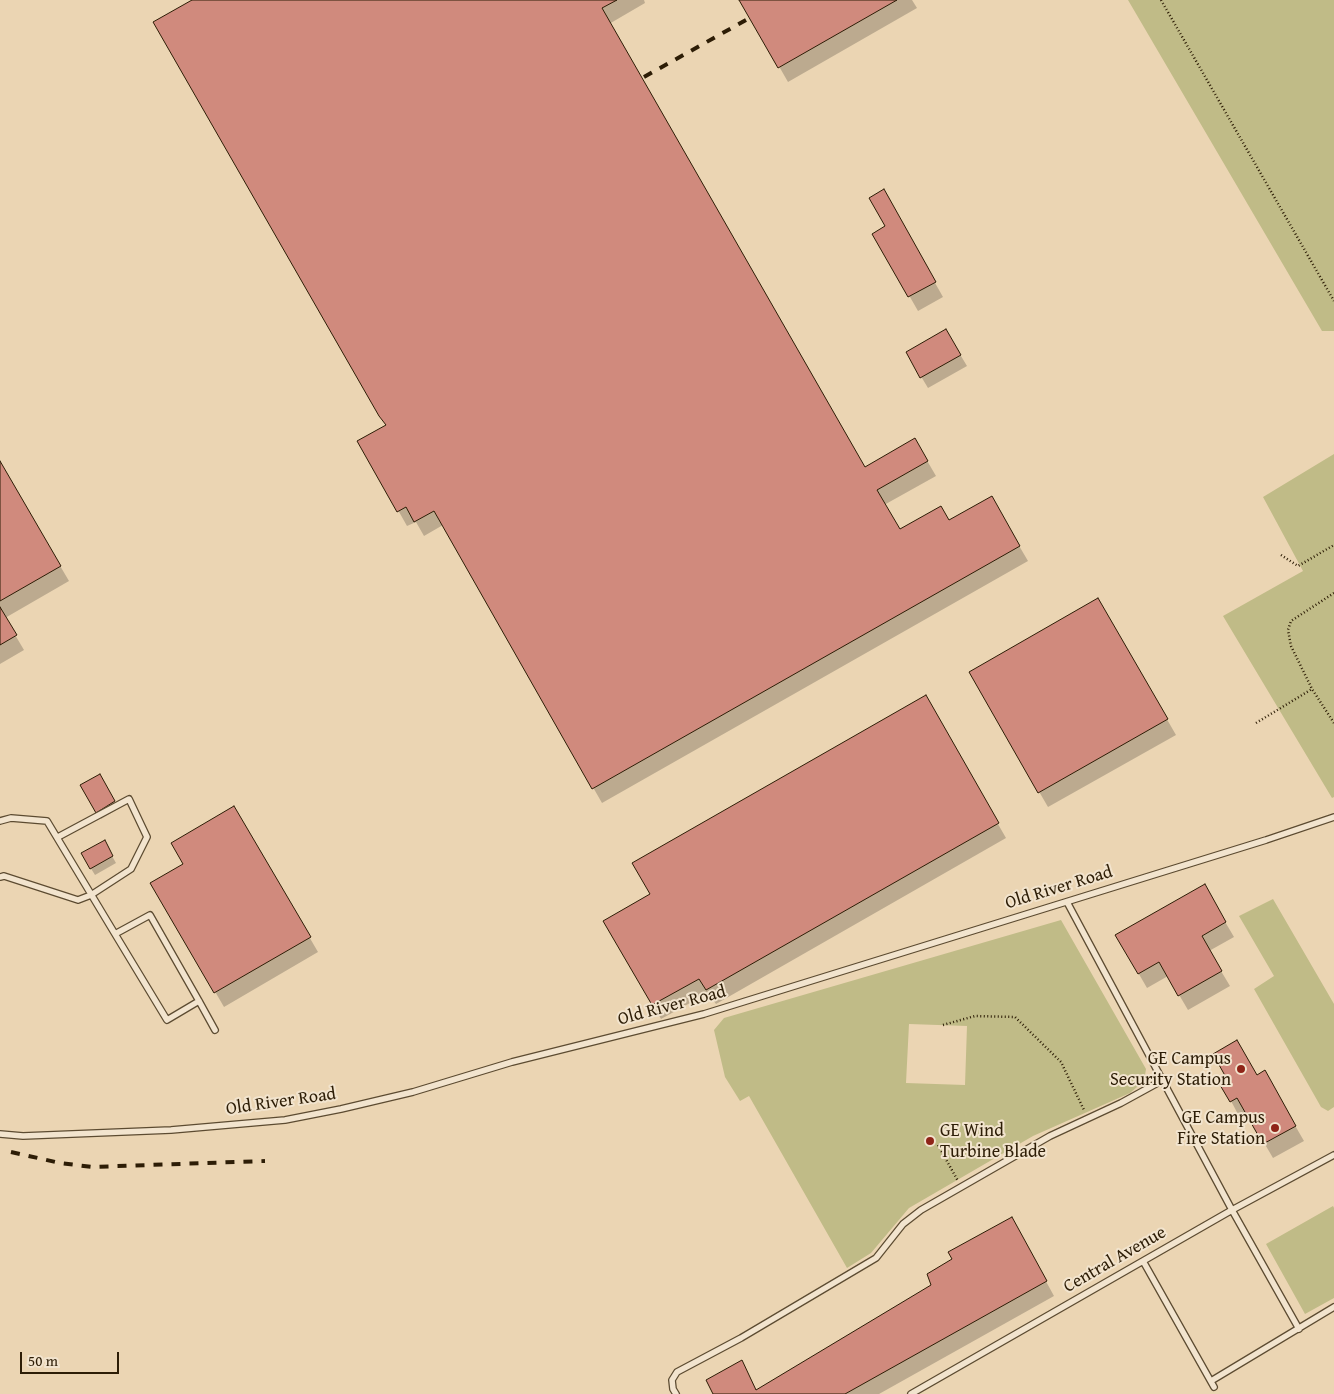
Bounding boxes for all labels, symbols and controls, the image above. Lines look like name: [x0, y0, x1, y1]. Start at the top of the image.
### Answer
street label: Old River Road: [1003, 861, 1115, 915]
street label: Old River Road: [616, 981, 728, 1031]
place label: GE Campus Security Station: [1110, 1048, 1231, 1090]
marker: GE Campus Security Station: [1235, 1063, 1247, 1075]
street label: Old River Road: [225, 1084, 337, 1120]
place label: GE Campus Fire Station: [1177, 1107, 1265, 1150]
place label: GE Wind Turbine Blade: [940, 1120, 1046, 1162]
marker: GE Campus Fire Station: [1269, 1122, 1281, 1134]
marker: GE Wind Turbine Blade: [924, 1135, 936, 1147]
street label: Central Avenue: [1060, 1222, 1170, 1298]
scale bar: [22, 1342, 121, 1374]
text: 50 m: [28, 1350, 58, 1371]

